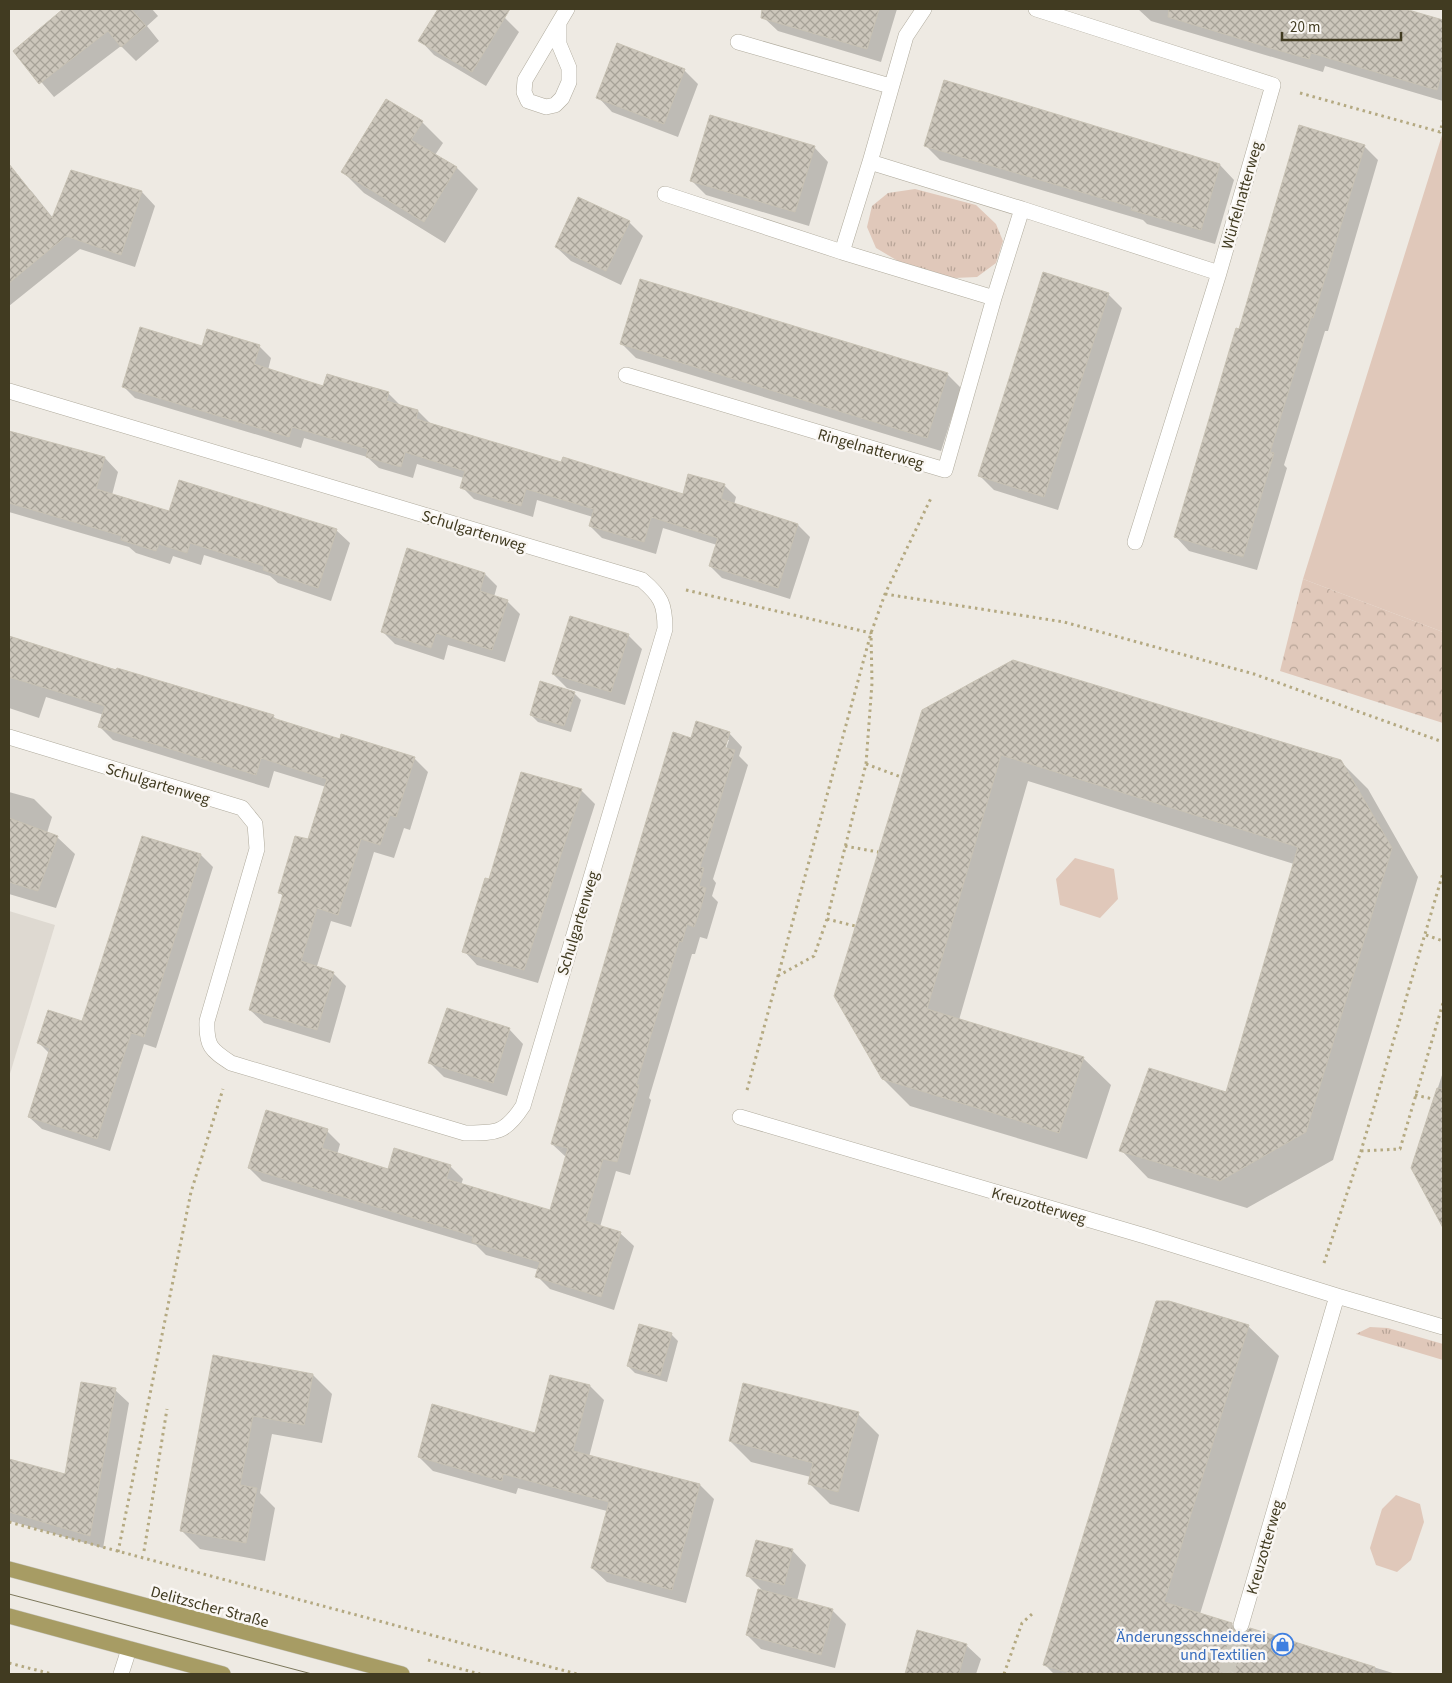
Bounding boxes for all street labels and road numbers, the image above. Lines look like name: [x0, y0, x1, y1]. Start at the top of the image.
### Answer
street label: Würfelnatterweg: [1216, 139, 1268, 252]
street label: Ringelnatterweg: [815, 423, 926, 475]
street label: Schulgartenweg: [419, 505, 529, 557]
street label: Schulgartenweg: [103, 758, 213, 810]
street label: Schulgartenweg: [552, 868, 604, 978]
street label: Kreuzotterweg: [989, 1182, 1089, 1230]
street label: Kreuzotterweg: [1241, 1497, 1289, 1597]
street label: Delitzscher Straße: [148, 1581, 271, 1633]

